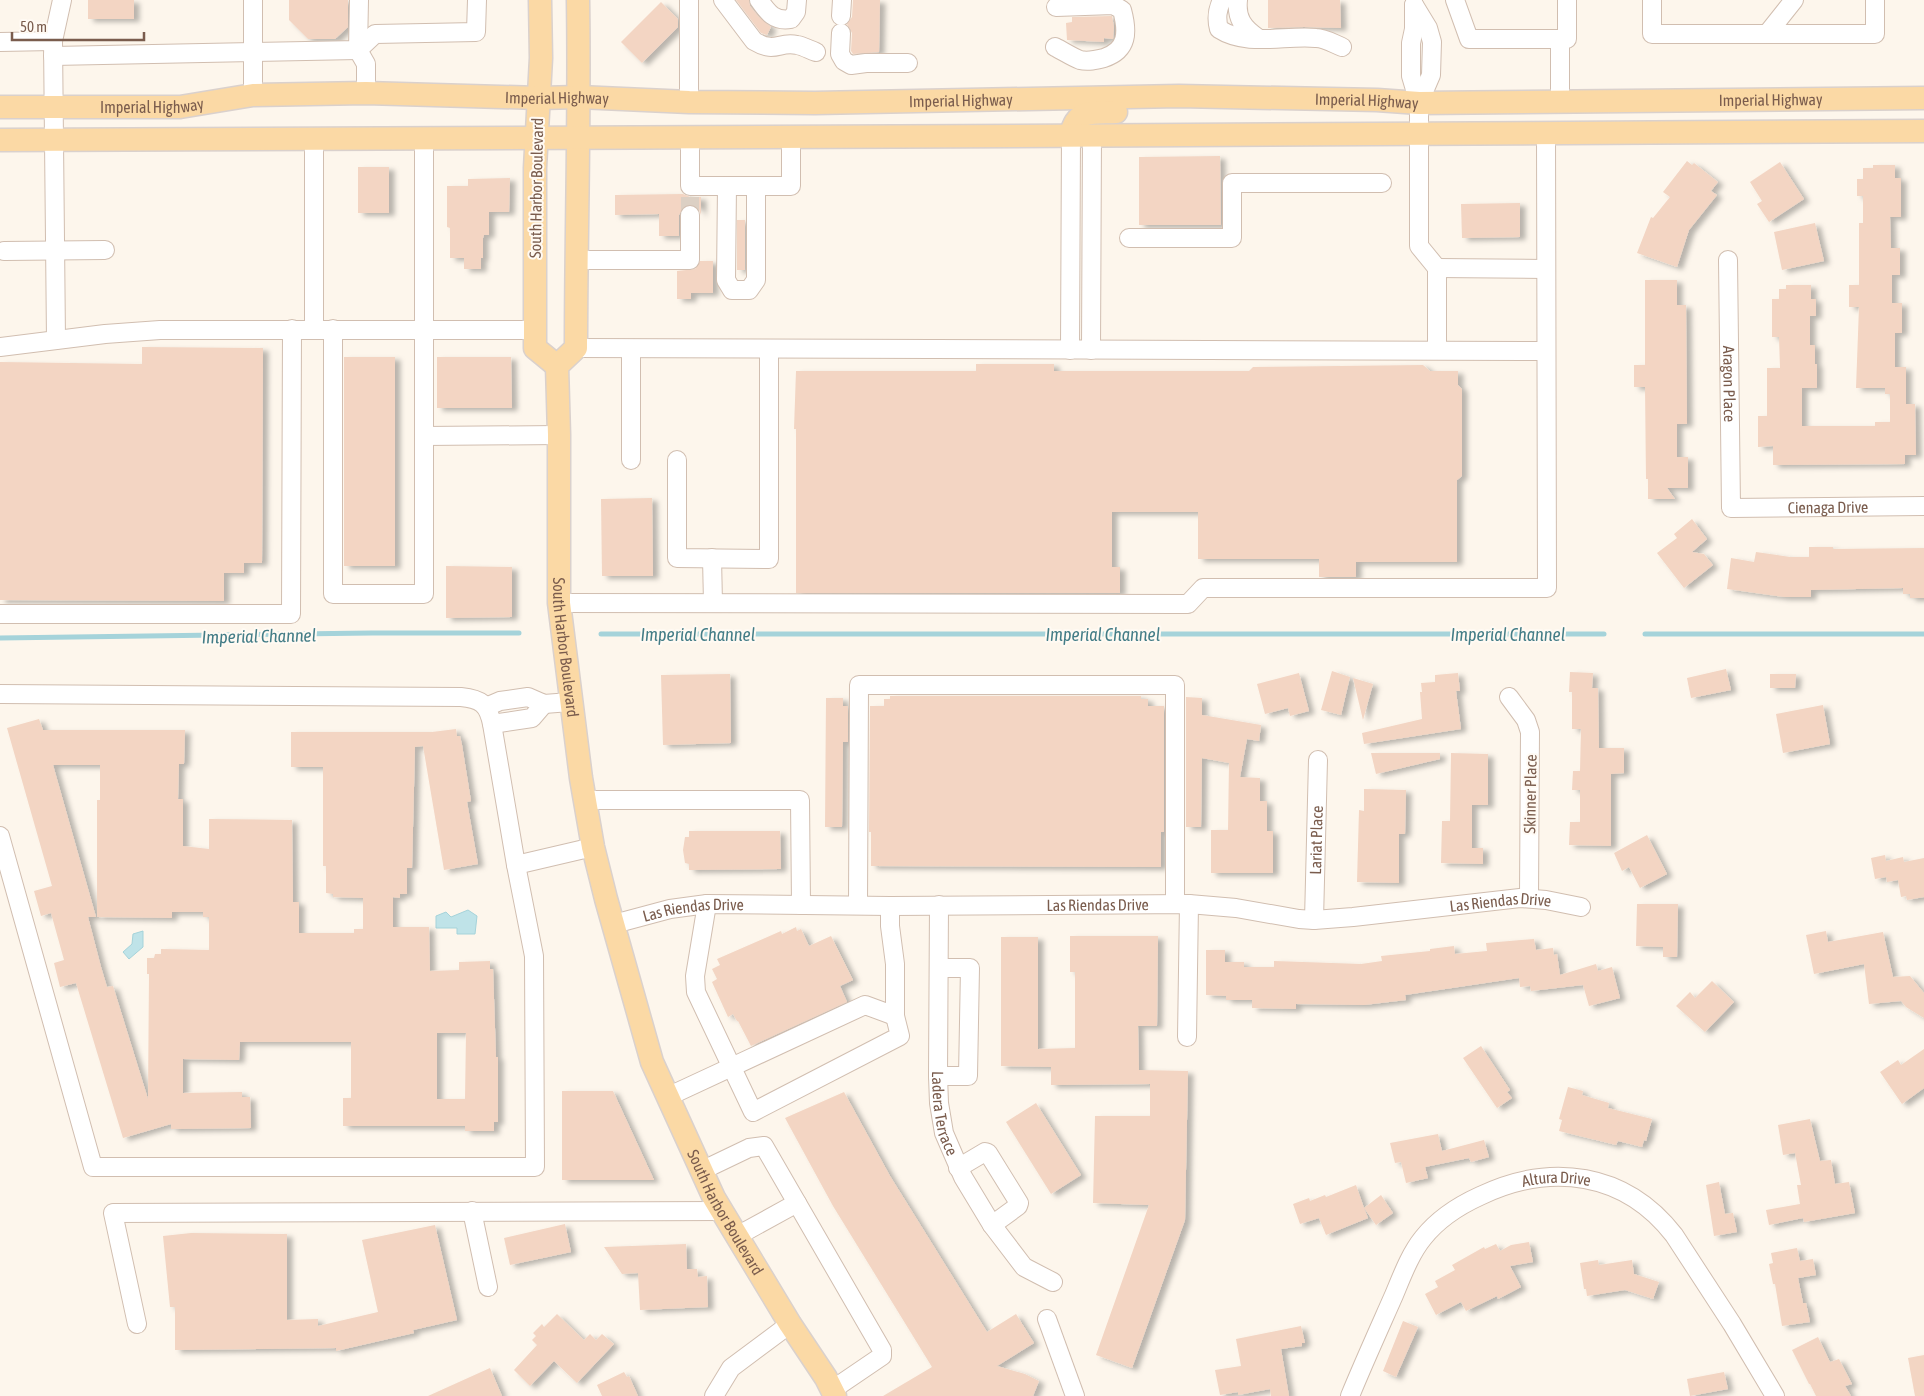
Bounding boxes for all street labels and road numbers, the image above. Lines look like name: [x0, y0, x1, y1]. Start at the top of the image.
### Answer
street label: Imperial Highway: [505, 88, 610, 108]
street label: Imperial Highway: [909, 90, 1013, 111]
street label: Imperial Highway: [1315, 90, 1420, 113]
street label: Imperial Highway: [1719, 90, 1823, 110]
street label: Imperial Highway: [100, 94, 206, 117]
street label: South Harbor Boulevard: [526, 118, 546, 258]
street label: Aragon Place: [1719, 346, 1739, 422]
street label: Cienaga Drive: [1788, 498, 1868, 517]
street label: South Harbor Boulevard: [550, 578, 582, 718]
street label: Skinner Place: [1520, 754, 1540, 834]
street label: Lariat Place: [1306, 805, 1326, 875]
street label: Las Riendas Drive: [1449, 889, 1553, 915]
street label: Las Riendas Drive: [641, 895, 744, 925]
street label: Las Riendas Drive: [1046, 895, 1149, 914]
street label: Ladera Terrace: [929, 1071, 962, 1158]
street label: South Harbor Boulevard: [684, 1147, 767, 1278]
street label: Altura Drive: [1520, 1168, 1593, 1190]

